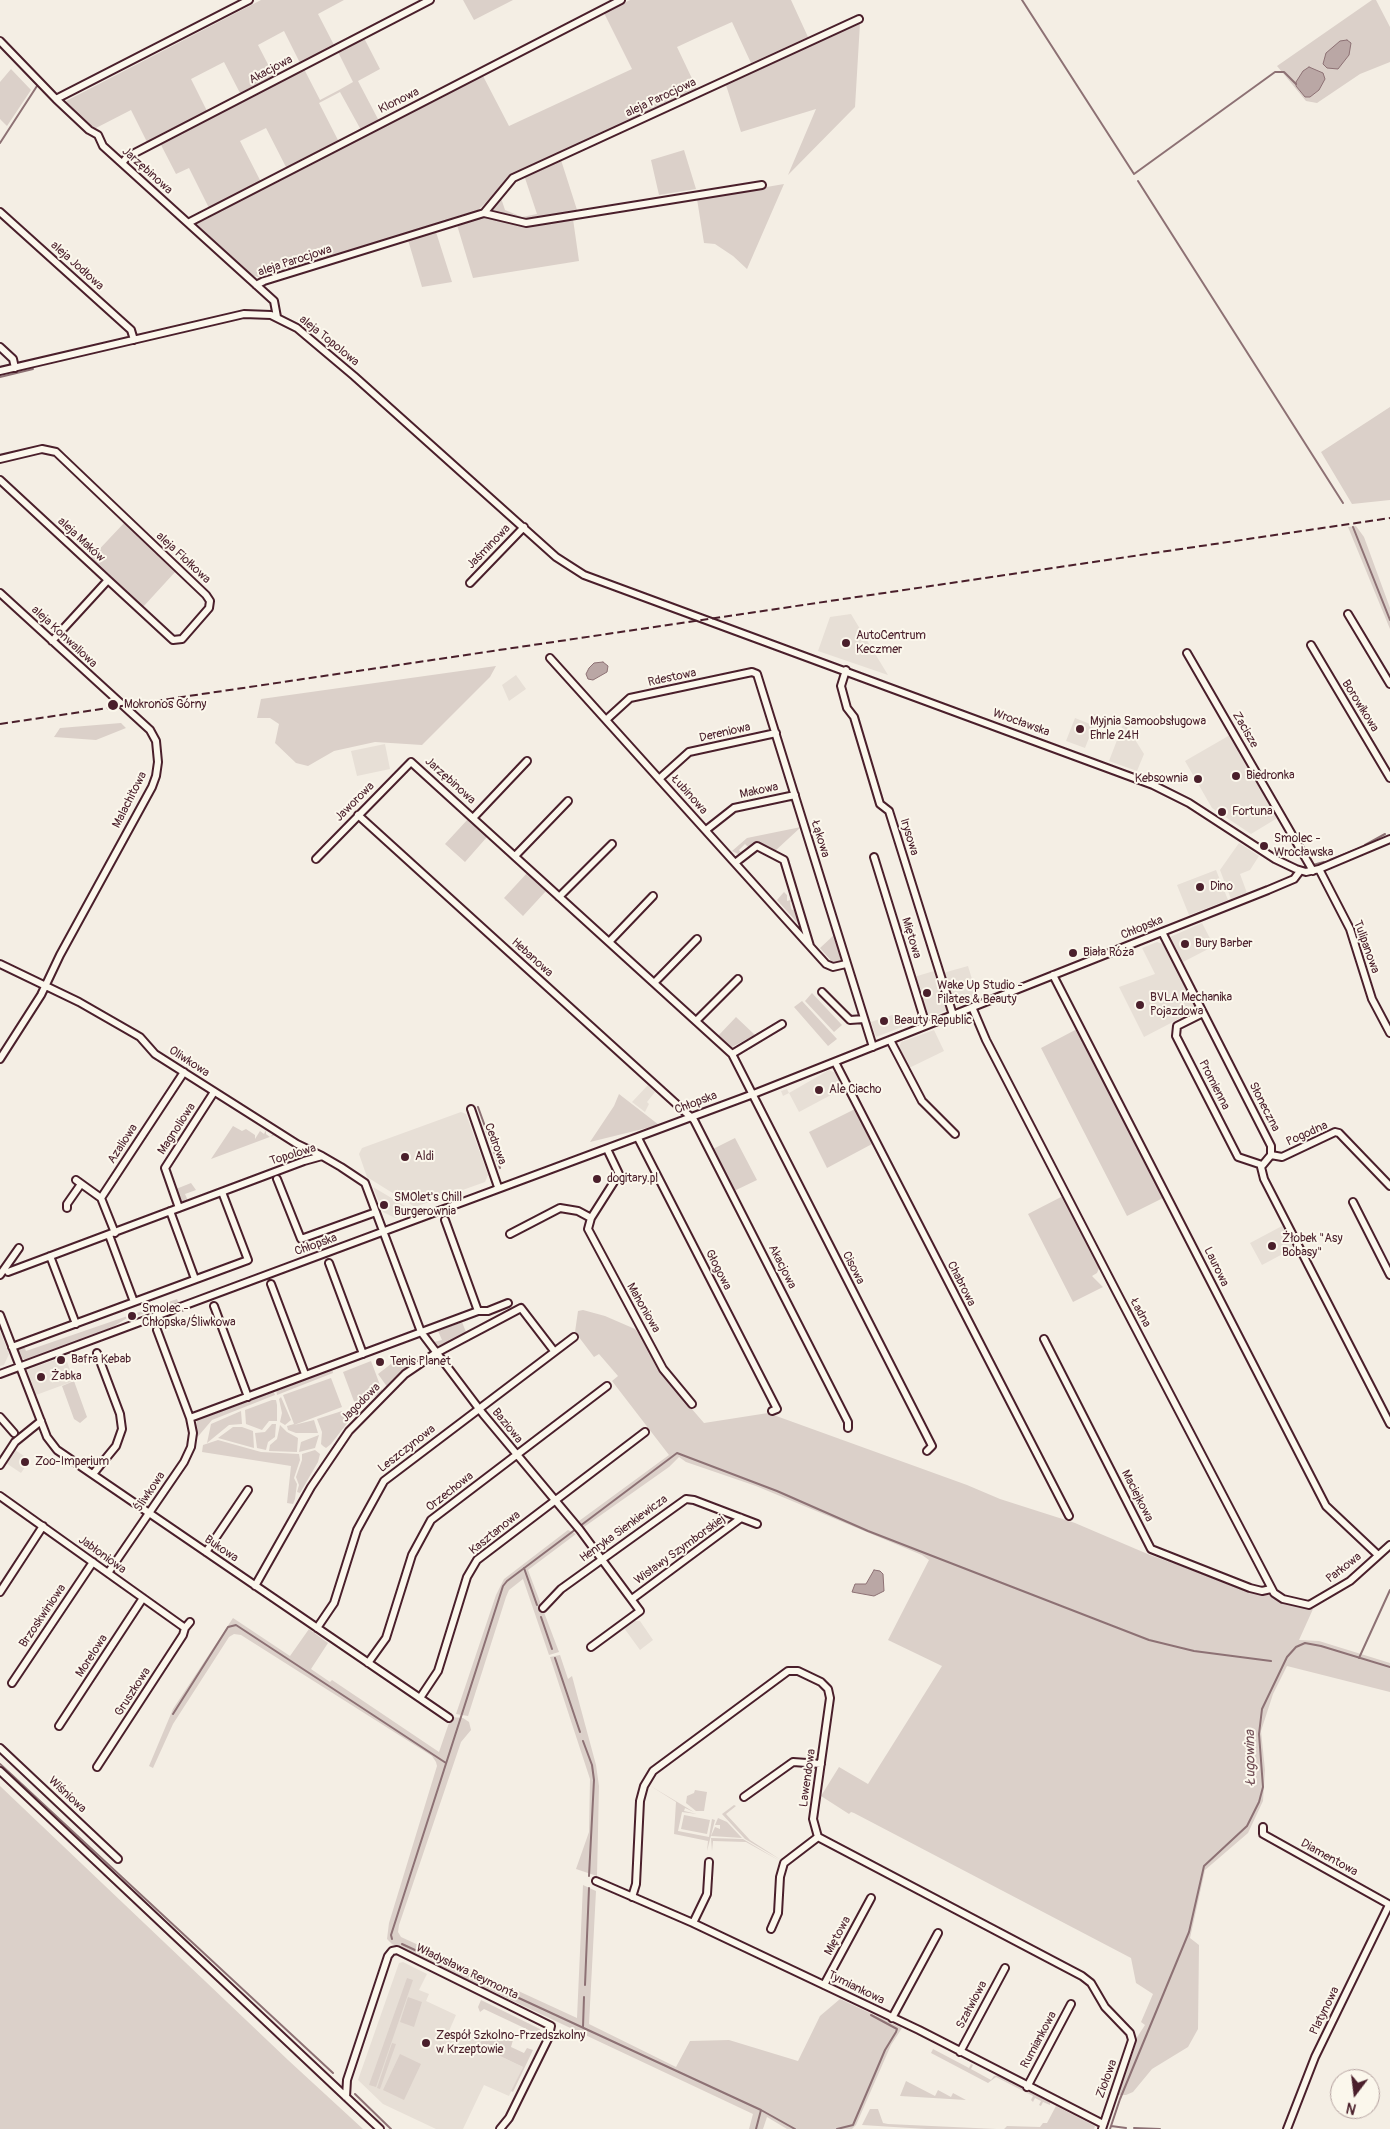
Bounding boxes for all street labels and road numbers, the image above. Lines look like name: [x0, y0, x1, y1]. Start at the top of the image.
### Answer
street label: Akacjowa: [247, 53, 295, 87]
street label: aleja Parocjowa: [623, 75, 699, 121]
street label: Klonowa: [376, 85, 422, 117]
street label: Jarzębinowa: [119, 144, 175, 198]
street label: aleja Jodłowa: [48, 238, 106, 294]
street label: aleja Parocjowa: [256, 242, 334, 280]
street label: aleja Topolowa: [296, 312, 362, 370]
street label: aleja Maków: [54, 515, 108, 565]
street label: Jaśminowa: [464, 522, 514, 572]
street label: aleja Fiołkowa: [153, 529, 213, 587]
street label: aleja Konwaliowa: [28, 603, 100, 671]
street label: Rdestowa: [647, 666, 697, 690]
street label: Borowikowa: [1338, 677, 1382, 735]
street label: Wrocławska: [991, 706, 1051, 740]
street label: Zacisze: [1229, 709, 1261, 751]
street label: Dereniowa: [698, 720, 752, 746]
street label: Jarzębinowa: [422, 754, 478, 808]
street label: Malachitowa: [110, 769, 150, 831]
street label: Łubinowa: [668, 772, 710, 818]
street label: Jaworowa: [332, 779, 378, 825]
street label: Makowa: [738, 780, 780, 802]
street label: Irysowa: [897, 817, 921, 857]
street label: Łąkowa: [808, 819, 832, 859]
street label: Chłopska: [1119, 913, 1165, 943]
street label: Miętowa: [898, 916, 924, 960]
street label: Tulipanowa: [1350, 919, 1382, 975]
street label: Hebanowa: [508, 936, 556, 980]
street label: Oliwkowa: [166, 1044, 212, 1080]
street label: Promienna: [1195, 1058, 1233, 1112]
street label: Słoneczna: [1245, 1080, 1283, 1134]
street label: Chłopska: [673, 1088, 719, 1118]
street label: Magnoliowa: [155, 1100, 199, 1158]
street label: Pogodna: [1284, 1119, 1330, 1149]
street label: Azaliowa: [105, 1121, 141, 1167]
street label: Cedrowa: [481, 1121, 509, 1167]
street label: Topolowa: [268, 1141, 318, 1169]
street label: Chłopska: [293, 1231, 339, 1259]
street label: Akacjowa: [765, 1243, 799, 1291]
street label: Laurowa: [1200, 1245, 1232, 1289]
street label: Głogowa: [702, 1247, 734, 1293]
street label: Cisowa: [839, 1249, 867, 1287]
street label: Chabrowa: [944, 1259, 978, 1309]
street label: Mahoniowa: [623, 1281, 663, 1335]
street label: Ładna: [1126, 1296, 1154, 1330]
street label: Jagodowa: [338, 1380, 384, 1426]
street label: Baziowa: [489, 1406, 525, 1446]
street label: Leszczynowa: [375, 1422, 439, 1476]
street label: Maciejkowa: [1118, 1468, 1156, 1524]
street label: Śliwkowa: [131, 1469, 169, 1515]
street label: Orzechowa: [424, 1469, 476, 1515]
street label: Henryka Sienkiewicza: [577, 1492, 671, 1566]
street label: Kasztanowa: [467, 1508, 523, 1558]
street label: Wisławy Szymborskiej: [632, 1512, 728, 1588]
street label: Bukowa: [201, 1532, 241, 1566]
street label: Jabłoniowa: [75, 1533, 129, 1577]
street label: Parkowa: [1323, 1550, 1365, 1586]
street label: Brzoskwiniowa: [17, 1582, 69, 1650]
street label: Morelowa: [73, 1632, 111, 1680]
street label: Gruszkowa: [112, 1665, 154, 1719]
street label: Lawendowa: [797, 1748, 819, 1808]
street label: Wiśniowa: [45, 1774, 89, 1816]
street label: Diamentowa: [1298, 1836, 1360, 1880]
street label: Miętowa: [822, 1914, 854, 1958]
street label: Władysława Reymonta: [414, 1941, 520, 2003]
street label: Tymiankowa: [825, 1968, 887, 2008]
street label: Szałwiowa: [953, 1979, 991, 2031]
street label: Platynowa: [1307, 1985, 1343, 2037]
street label: Rumiankowa: [1018, 2009, 1060, 2071]
street label: Ziołowa: [1093, 2058, 1121, 2100]

